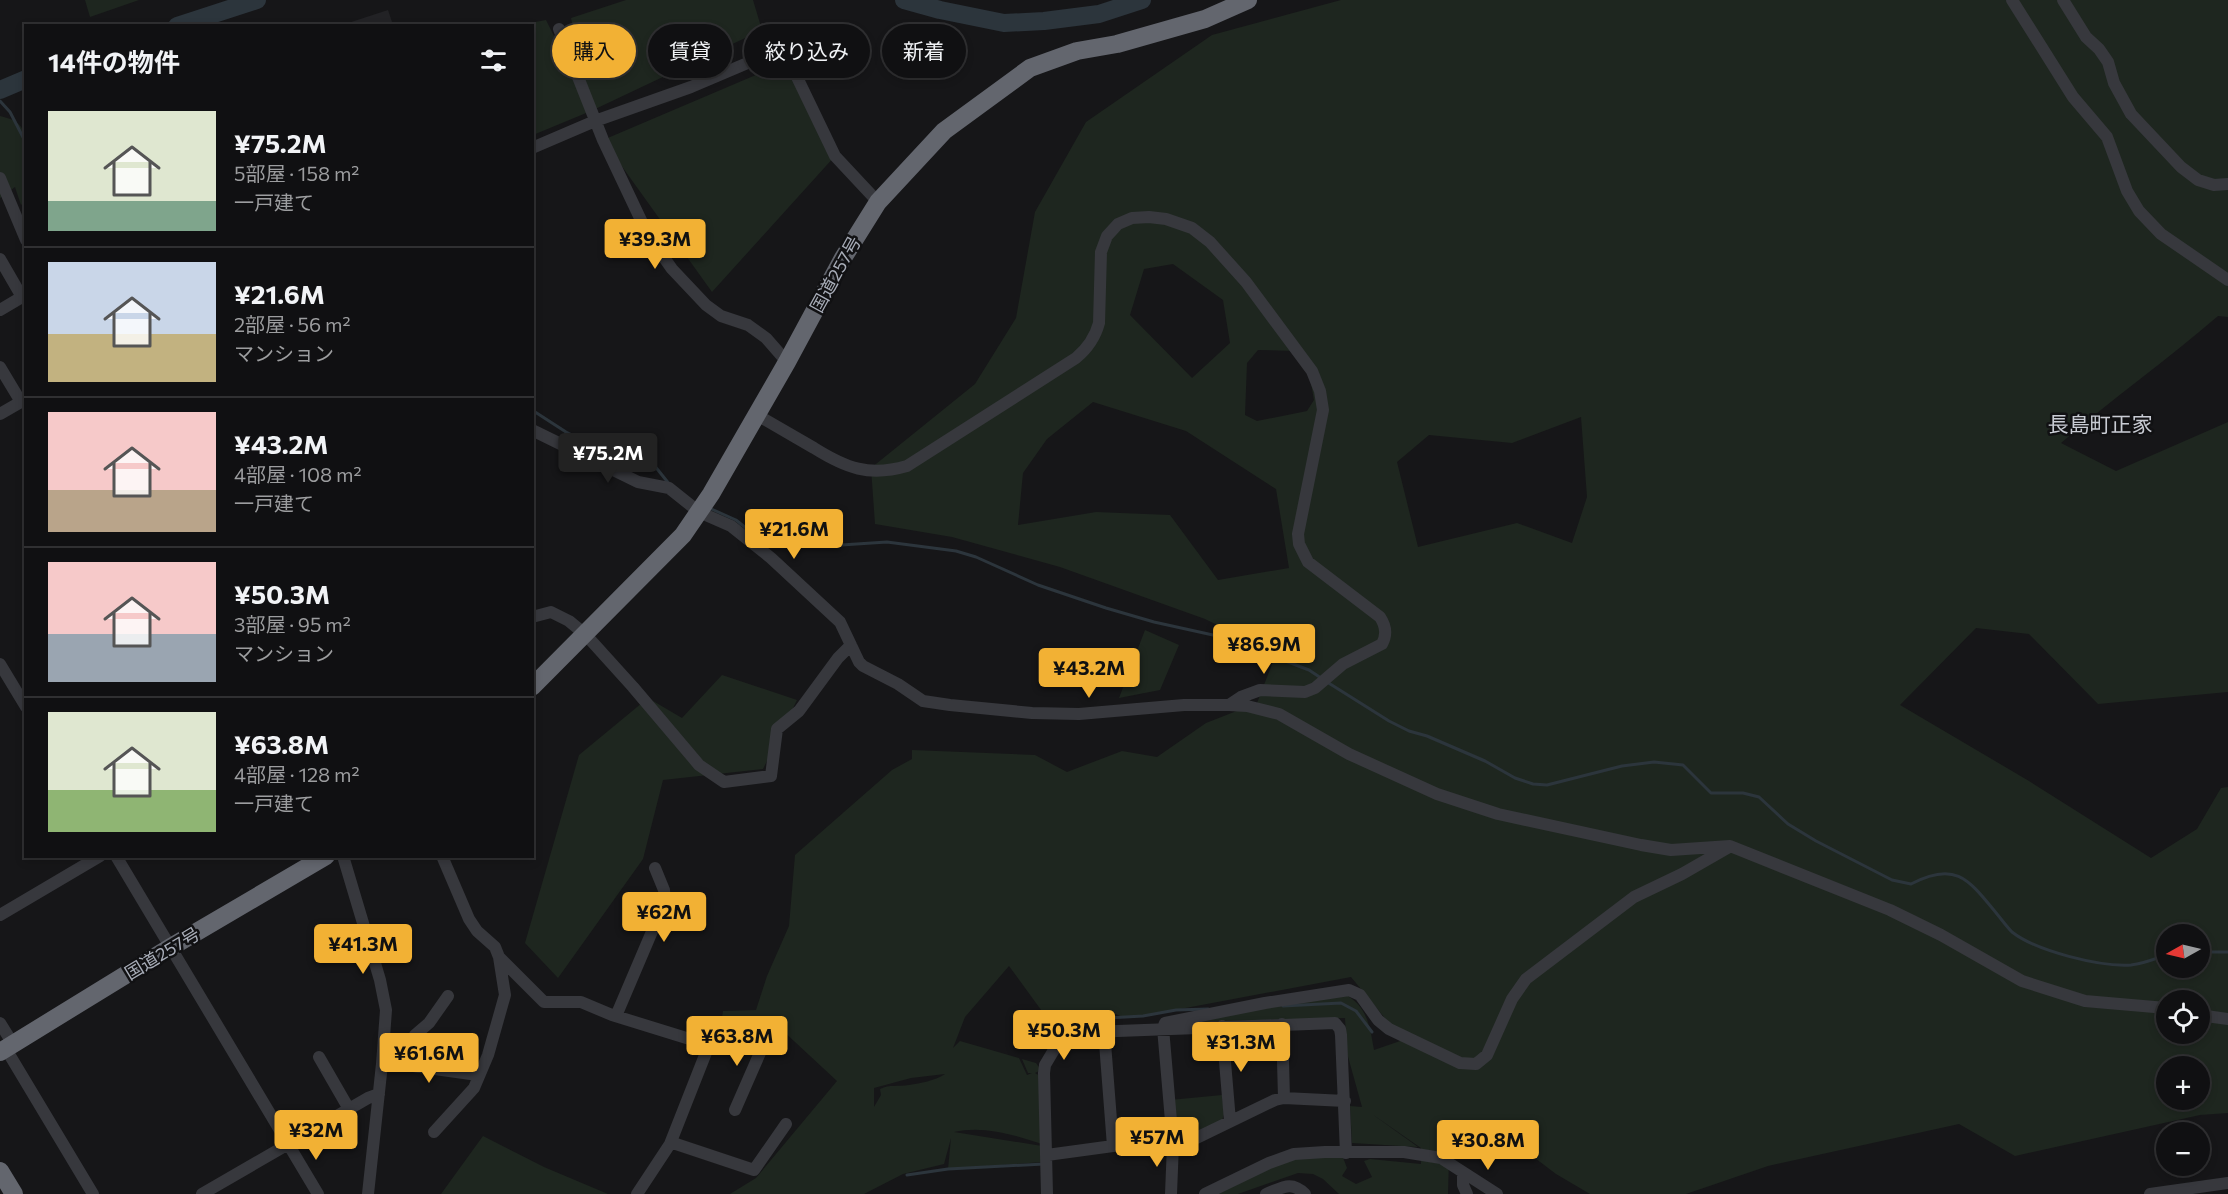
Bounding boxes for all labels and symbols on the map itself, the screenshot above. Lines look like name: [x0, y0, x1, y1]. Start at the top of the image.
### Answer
pin: ¥39.3M: [606, 219, 704, 270]
street label: 国道257号: [805, 232, 865, 316]
district label: 長島町正家: [2048, 411, 2153, 436]
pin: ¥75.2M: [559, 433, 657, 484]
pin: ¥21.6M: [745, 509, 843, 560]
pin: ¥86.9M: [1215, 624, 1313, 675]
pin: ¥43.2M: [1040, 648, 1138, 699]
pin: ¥62M: [628, 892, 700, 943]
street label: 国道257号: [120, 922, 204, 984]
pin: ¥41.3M: [314, 924, 412, 975]
north arrow: [2156, 924, 2210, 978]
pin: ¥50.3M: [1015, 1010, 1113, 1061]
pin: ¥63.8M: [688, 1016, 786, 1067]
pin: ¥31.3M: [1192, 1022, 1290, 1073]
pin: ¥61.6M: [380, 1033, 478, 1084]
pin: ¥32M: [280, 1110, 352, 1161]
pin: ¥57M: [1121, 1117, 1193, 1168]
pin: ¥30.8M: [1439, 1120, 1537, 1171]

